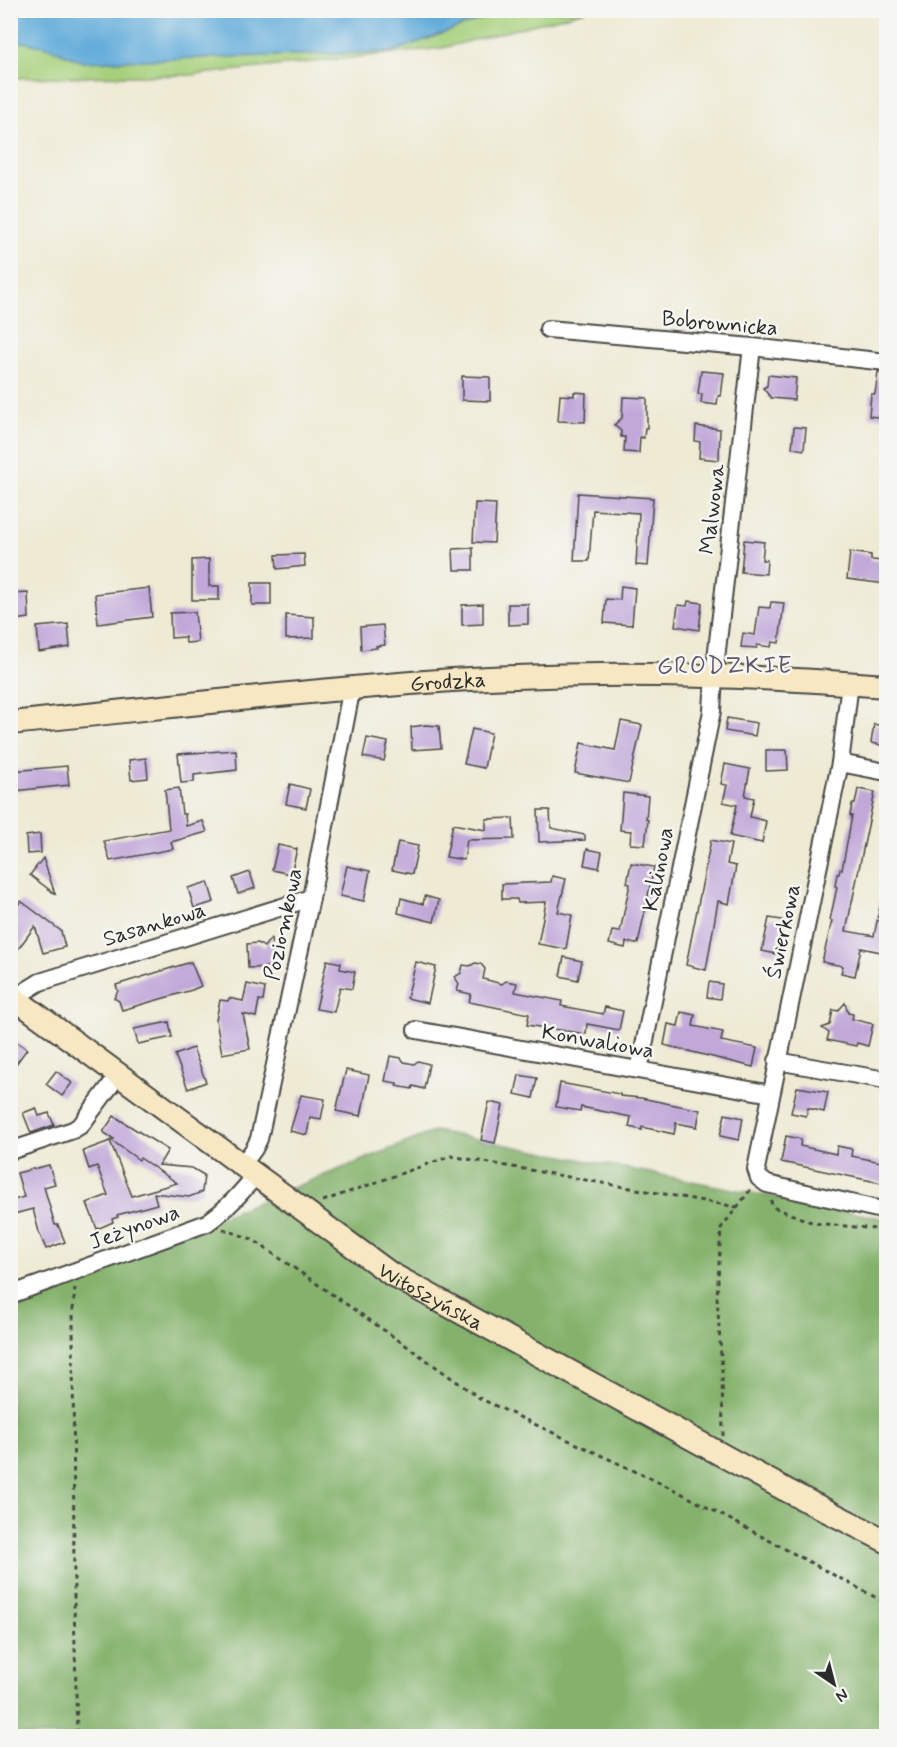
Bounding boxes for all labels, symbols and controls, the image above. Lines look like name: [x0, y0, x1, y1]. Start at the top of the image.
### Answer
street label: Bobrownicka: [661, 305, 779, 343]
street label: Malwowa: [694, 462, 733, 556]
district label: GRODZKIE: [657, 651, 793, 682]
street label: Grodzka: [409, 666, 487, 699]
street label: Kalinowa: [637, 825, 681, 914]
street label: Poziomkowa: [258, 866, 310, 983]
street label: Świerkowa: [759, 881, 808, 982]
street label: Sasankowa: [100, 896, 209, 954]
street label: Konwaliowa: [539, 1018, 656, 1066]
street label: Jeżynowa: [86, 1199, 184, 1257]
street label: Witoszyńska: [372, 1257, 488, 1338]
north arrow: [804, 1654, 864, 1714]
text: N: [831, 1683, 852, 1707]

